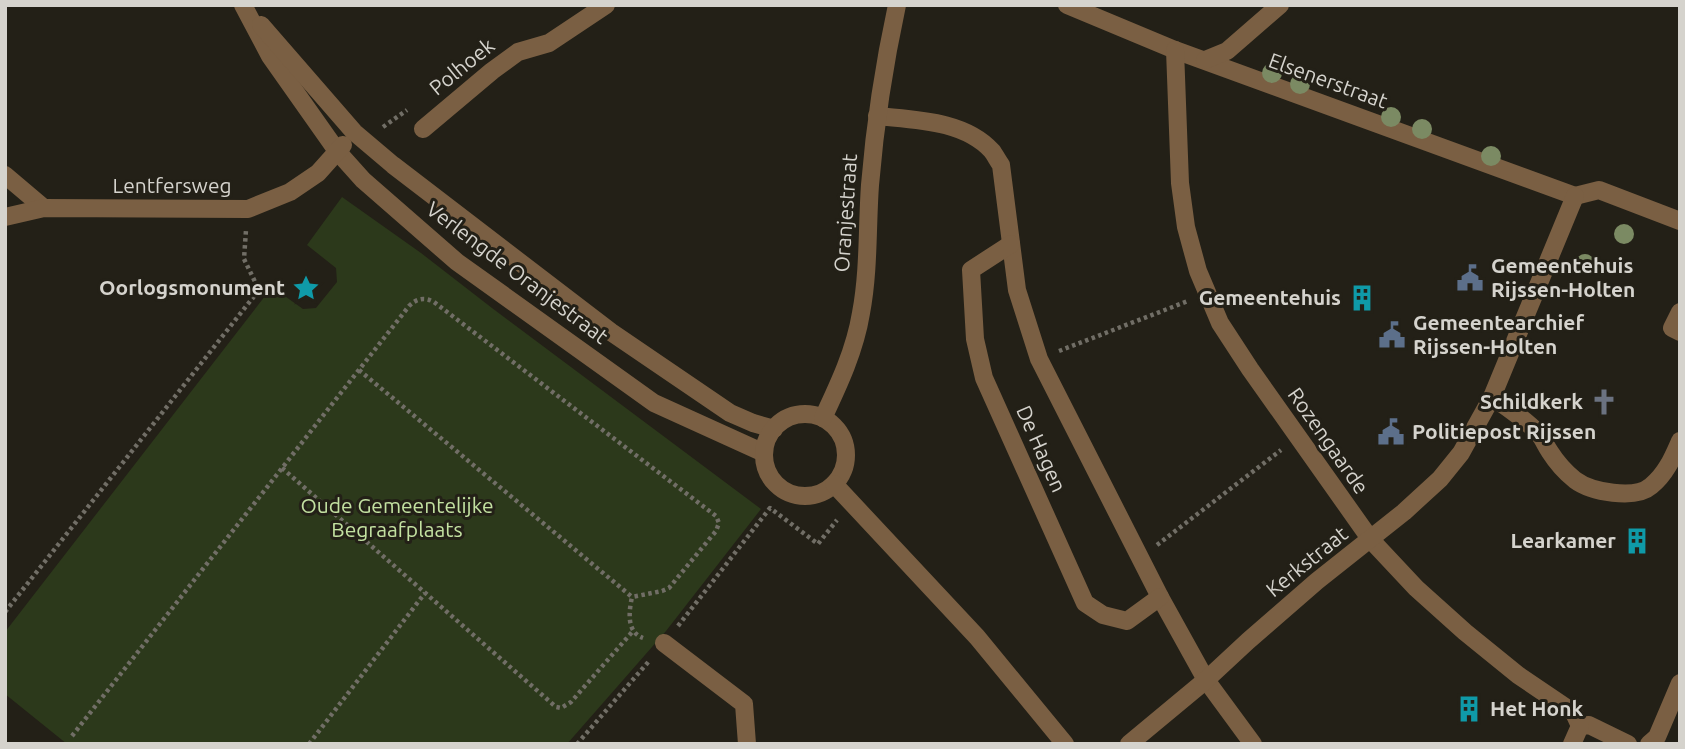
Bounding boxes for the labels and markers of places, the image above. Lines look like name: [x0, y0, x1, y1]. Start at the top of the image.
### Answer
place label: Gemeentehuis Rijssen-Holten: [1491, 253, 1635, 301]
public building icon: Gemeentehuis Rijssen-Holten: [1455, 263, 1485, 293]
place icon: Oorlogsmonument: [291, 273, 321, 303]
place label: Oorlogsmonument: [99, 275, 285, 299]
building icon: Gemeentehuis: [1347, 283, 1377, 313]
place label: Gemeentehuis: [1199, 285, 1341, 309]
place label: Gemeentearchief Rijssen-Holten: [1413, 310, 1584, 358]
public building icon: Gemeentearchief Rijssen-Holten: [1377, 320, 1407, 350]
church icon: Schildkerk: [1589, 387, 1619, 417]
place label: Schildkerk: [1480, 389, 1583, 413]
public building icon: Politiepost Rijssen: [1376, 417, 1406, 447]
place label: Politiepost Rijssen: [1412, 419, 1596, 443]
building icon: Learkamer: [1622, 526, 1652, 556]
place label: Learkamer: [1510, 528, 1616, 552]
building icon: Het Honk: [1454, 694, 1484, 724]
place label: Het Honk: [1490, 696, 1584, 720]

